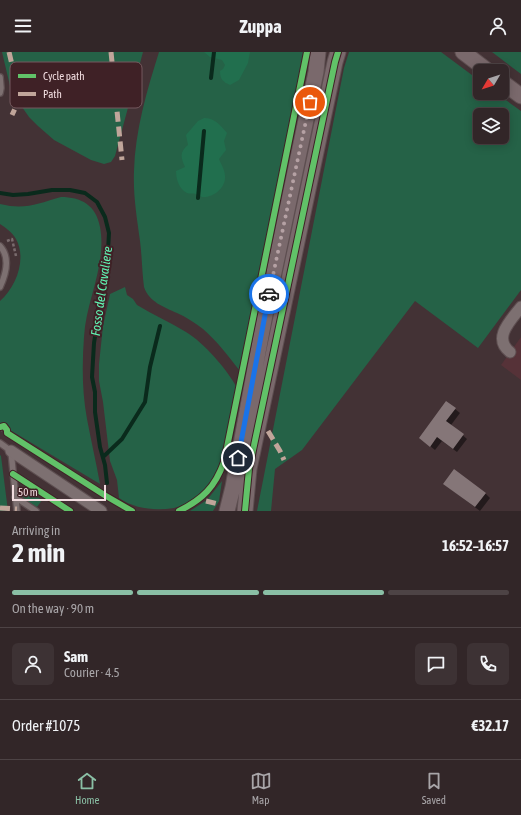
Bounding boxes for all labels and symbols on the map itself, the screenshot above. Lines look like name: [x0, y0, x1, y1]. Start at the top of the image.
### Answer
legend: [10, 62, 142, 108]
north arrow: [473, 64, 509, 100]
text: Cycle path: [43, 70, 85, 82]
pin: [293, 85, 327, 119]
text: Path: [43, 88, 62, 100]
water label: Fosso del Cavaliere: [88, 245, 115, 337]
courier: [249, 274, 289, 314]
pin: [221, 441, 255, 475]
scale bar: [12, 483, 106, 502]

